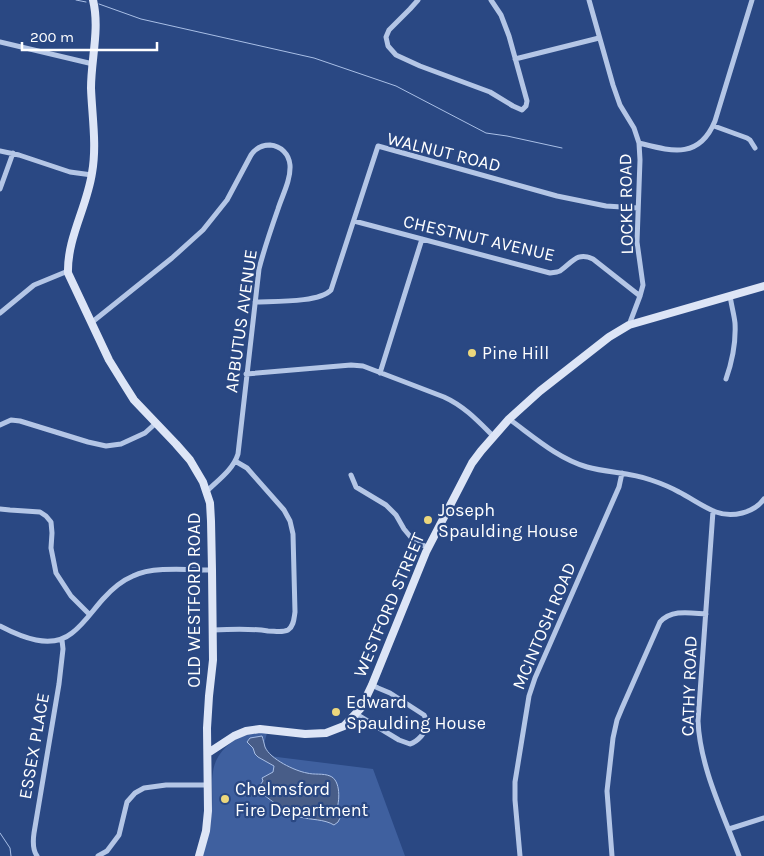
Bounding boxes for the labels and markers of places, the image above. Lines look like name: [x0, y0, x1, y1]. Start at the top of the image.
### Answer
place label: Pine Hill: [482, 342, 549, 364]
marker: Pine Hill: [466, 347, 478, 359]
place label: Joseph Spaulding House: [438, 499, 578, 542]
marker: Joseph Spaulding House: [422, 514, 434, 526]
place label: Edward Spaulding House: [346, 691, 486, 734]
marker: Edward Spaulding House: [330, 706, 342, 718]
place label: Chelmsford Fire Department: [235, 778, 369, 821]
marker: Chelmsford Fire Department: [219, 793, 231, 805]

